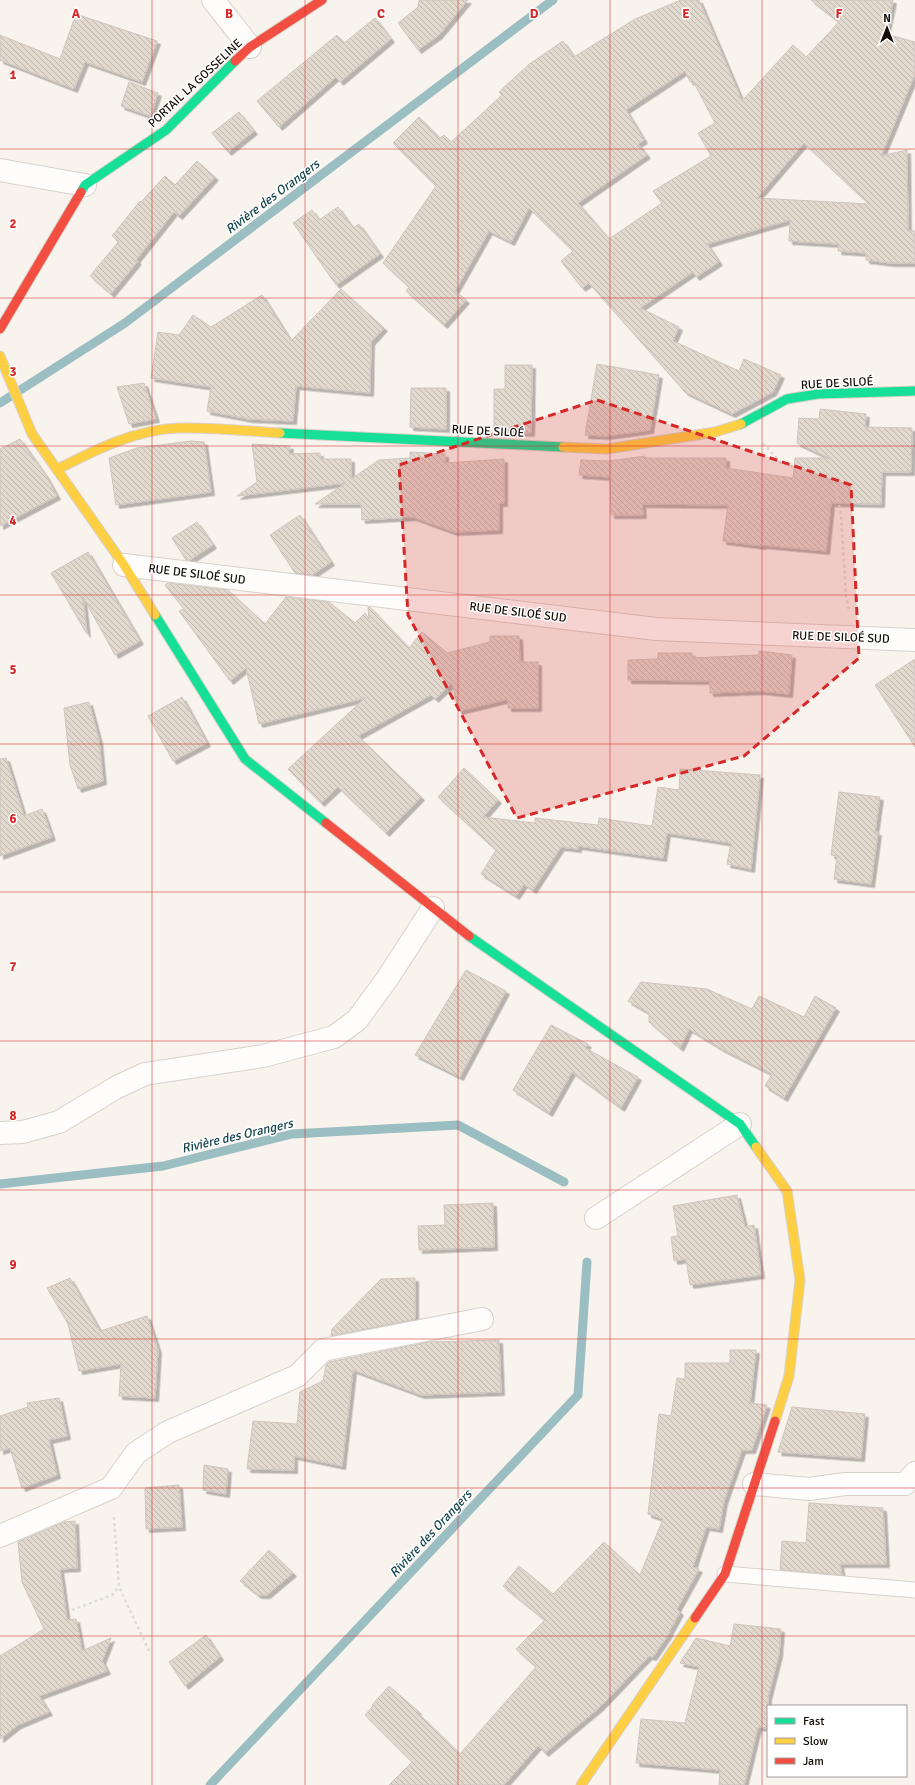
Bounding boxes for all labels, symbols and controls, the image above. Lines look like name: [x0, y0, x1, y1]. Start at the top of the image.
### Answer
text: A: [72, 6, 81, 22]
text: B: [225, 6, 233, 22]
text: C: [377, 6, 385, 22]
text: D: [530, 6, 539, 22]
text: E: [682, 6, 690, 22]
text: F: [836, 6, 843, 22]
north arrow: [867, 8, 907, 48]
text: N: [883, 12, 891, 25]
street label: PORTAIL LA GOSSELINE: [145, 36, 246, 131]
text: 1: [9, 67, 17, 83]
water label: Rivière des Orangers: [222, 155, 324, 237]
text: 2: [9, 216, 17, 232]
text: 3: [9, 364, 17, 380]
street label: RUE DE SILOÉ: [800, 374, 874, 393]
street label: RUE DE SILOÉ: [451, 422, 525, 441]
text: 4: [9, 513, 17, 529]
street label: RUE DE SILOÉ SUD: [148, 561, 247, 588]
street label: RUE DE SILOÉ SUD: [469, 599, 568, 626]
street label: RUE DE SILOÉ SUD: [792, 628, 890, 647]
text: 5: [9, 662, 17, 678]
text: 6: [9, 811, 17, 827]
text: 7: [9, 959, 17, 975]
text: 8: [9, 1108, 17, 1124]
water label: Rivière des Orangers: [180, 1115, 296, 1157]
text: 9: [9, 1257, 17, 1273]
water label: Rivière des Orangers: [386, 1486, 476, 1581]
legend: [767, 1705, 907, 1777]
text: Fast: [803, 1714, 824, 1729]
text: Slow: [803, 1734, 828, 1749]
text: Jam: [803, 1754, 824, 1769]

